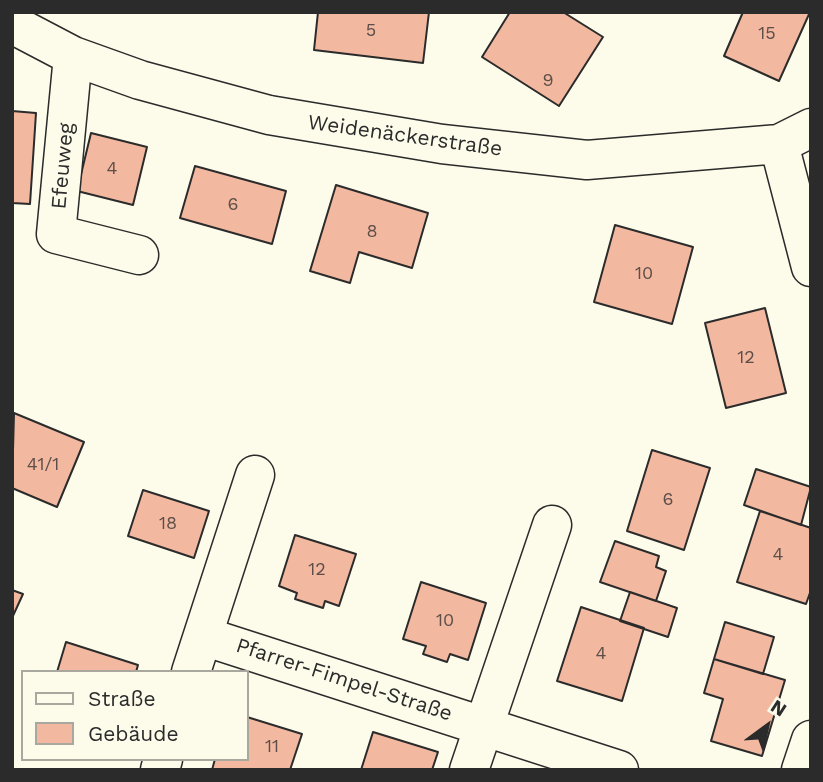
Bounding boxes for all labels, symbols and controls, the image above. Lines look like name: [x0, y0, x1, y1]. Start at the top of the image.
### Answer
house number: 5: [366, 20, 376, 42]
house number: 15: [758, 23, 776, 45]
house number: 9: [542, 70, 554, 92]
street label: Weidenäckerstraße: [306, 110, 504, 162]
street label: Efeuweg: [47, 122, 79, 210]
house number: 4: [107, 158, 117, 180]
house number: 6: [228, 194, 238, 216]
house number: 8: [366, 221, 378, 243]
house number: 10: [635, 263, 653, 285]
house number: 12: [737, 347, 755, 369]
house number: 41/1: [27, 454, 59, 476]
house number: 6: [663, 489, 673, 511]
house number: 18: [159, 513, 177, 535]
house number: 4: [773, 544, 783, 566]
house number: 12: [308, 559, 326, 581]
house number: 10: [436, 610, 454, 632]
street label: Pfarrer-Fimpel-Straße: [233, 633, 455, 727]
house number: 4: [596, 643, 606, 665]
legend: [21, 670, 248, 761]
text: Straße: [88, 686, 156, 711]
north arrow: [732, 691, 802, 761]
text: N: [767, 694, 791, 721]
text: Gebäude: [88, 721, 179, 746]
house number: 11: [265, 736, 279, 758]

